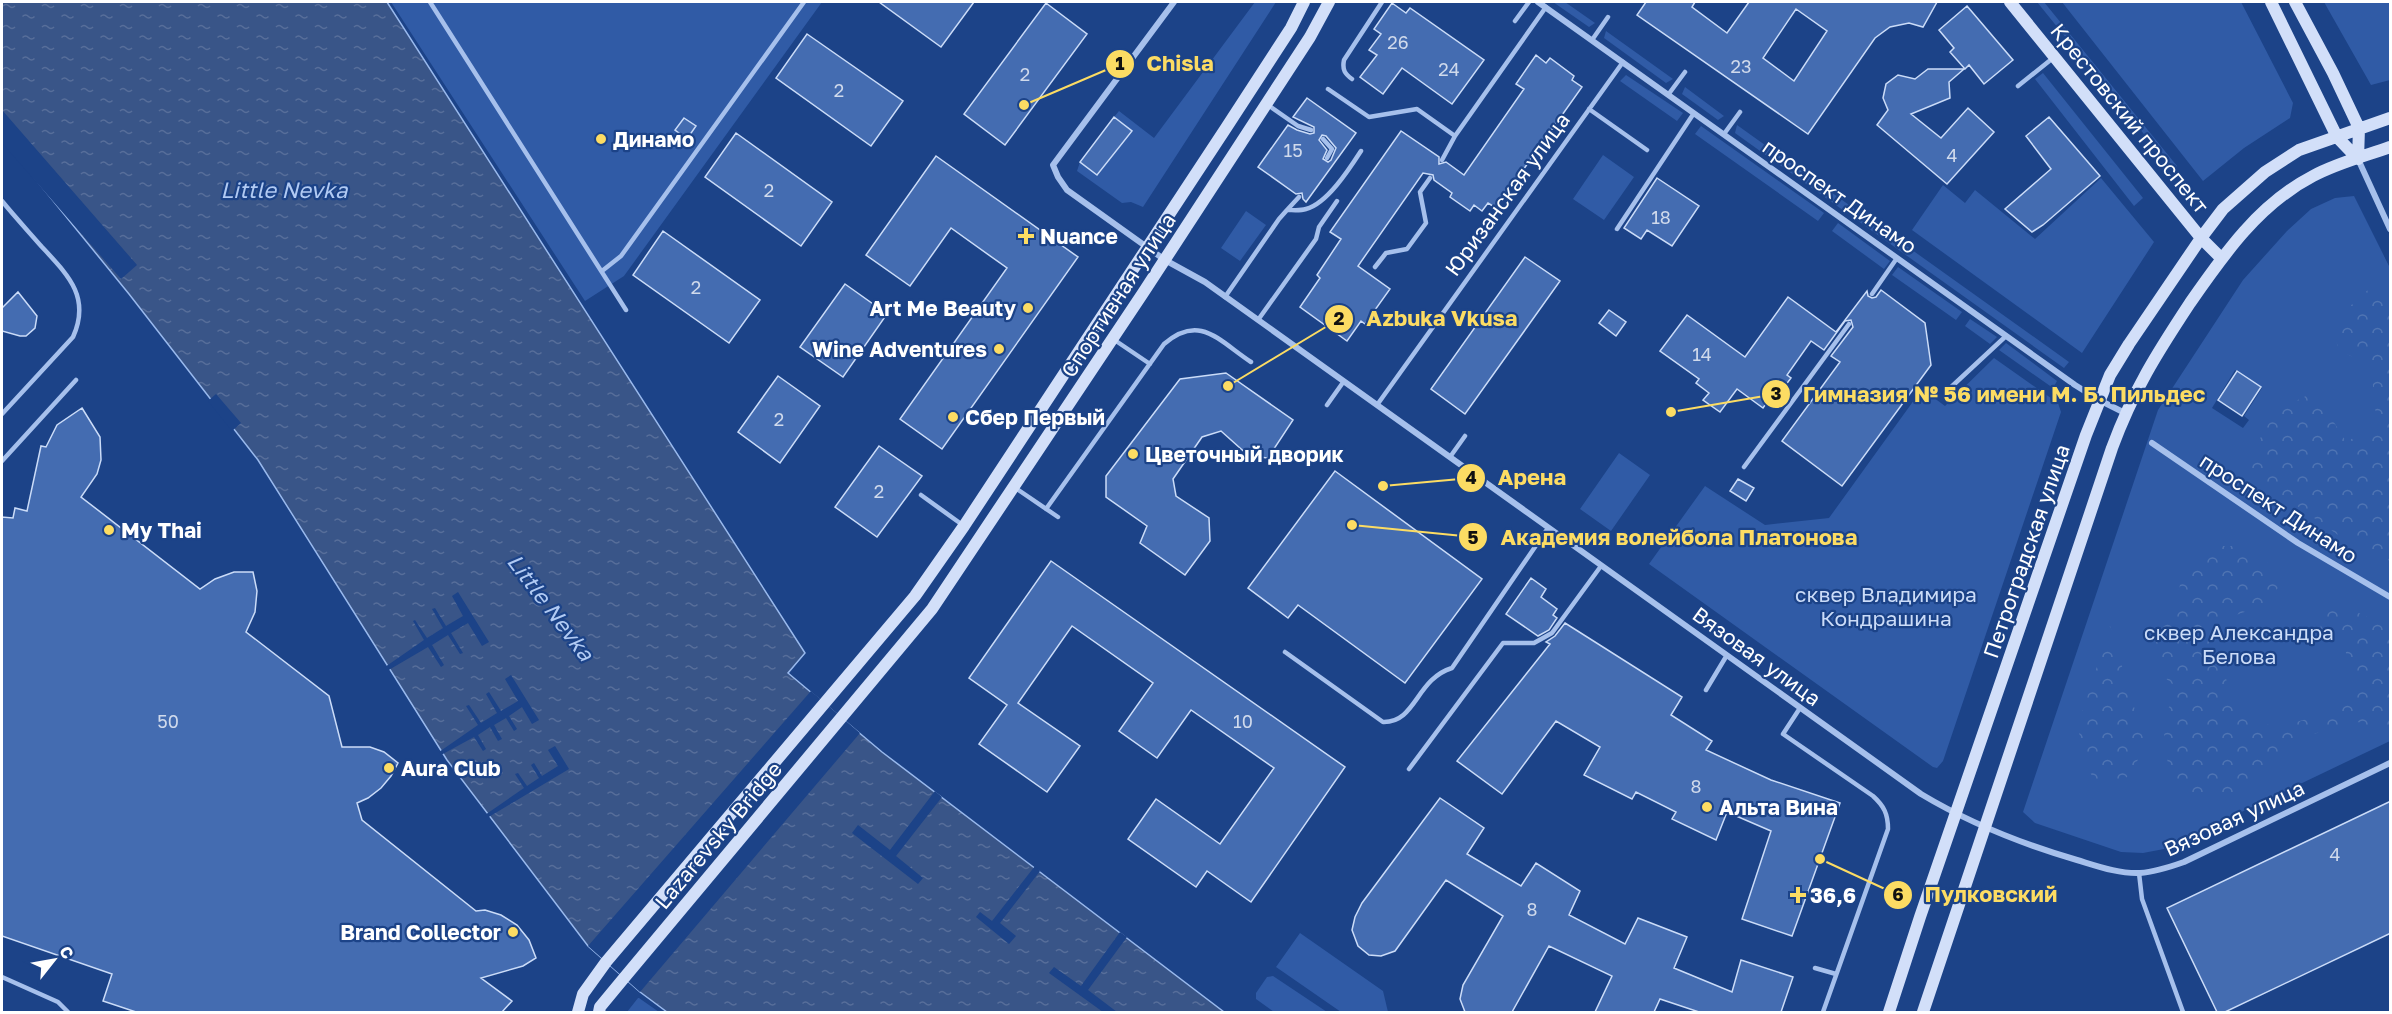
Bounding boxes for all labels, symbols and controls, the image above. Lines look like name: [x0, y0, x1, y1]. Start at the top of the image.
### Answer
street label: Крестовский проспект: [2045, 18, 2215, 218]
house number: 26: [1387, 31, 1409, 53]
callout: Chisla: [1105, 44, 1226, 84]
text: Chisla: [1146, 49, 1214, 76]
text: 1: [1115, 52, 1125, 74]
house number: 23: [1731, 55, 1751, 77]
house number: 24: [1438, 58, 1460, 80]
house number: 2: [1020, 63, 1030, 85]
house number: 2: [834, 79, 844, 101]
street label: Юризанская улица: [1439, 107, 1575, 281]
place label: Динамо: [613, 126, 694, 152]
marker: Динамо: [594, 132, 608, 146]
street label: проспект Динамо: [1758, 133, 1922, 259]
house number: 15: [1283, 139, 1303, 161]
house number: 4: [1947, 144, 1958, 166]
water label: Little Nevka: [221, 176, 349, 203]
house number: 2: [764, 179, 774, 201]
house number: 18: [1651, 206, 1671, 228]
street label: Спортивная улица: [1055, 208, 1181, 382]
place label: Nuance: [1040, 223, 1118, 249]
marker: Nuance: [1017, 227, 1035, 245]
house number: 2: [691, 276, 701, 298]
place label: Art Me Beauty: [869, 295, 1016, 321]
callout: Azbuka Vkusa: [1324, 299, 1529, 339]
marker: Art Me Beauty: [1021, 301, 1035, 315]
text: Azbuka Vkusa: [1366, 304, 1518, 331]
text: 2: [1334, 307, 1345, 329]
place label: Wine Adventures: [812, 336, 987, 362]
marker: Wine Adventures: [992, 342, 1006, 356]
house number: 14: [1692, 343, 1712, 365]
callout: Гимназия № 56 имени М. Б. Пильдес: [1761, 374, 2217, 414]
text: Гимназия № 56 имени М. Б. Пильдес: [1803, 380, 2206, 407]
text: 3: [1771, 382, 1782, 404]
place label: Сбер Первый: [965, 404, 1105, 430]
house number: 2: [774, 408, 784, 430]
marker: Сбер Первый: [946, 410, 960, 424]
place label: Цветочный дворик: [1145, 441, 1344, 467]
street label: Петроградская улица: [1977, 441, 2075, 661]
marker: Цветочный дворик: [1126, 447, 1140, 461]
street label: проспект Динамо: [2195, 447, 2363, 569]
callout: Арена: [1456, 458, 1578, 498]
text: Арена: [1498, 463, 1566, 490]
text: 4: [1465, 466, 1477, 488]
house number: 2: [874, 480, 884, 502]
place label: My Thai: [121, 517, 202, 543]
callout: Академия волейбола Платонова: [1458, 517, 1869, 557]
marker: My Thai: [102, 523, 116, 537]
text: Академия волейбола Платонова: [1501, 523, 1857, 550]
text: 5: [1468, 526, 1479, 548]
water label: Little Nevka: [502, 548, 601, 667]
park label: сквер Владимира Кондрашина: [1795, 581, 1977, 631]
street label: Вязовая улица: [1688, 601, 1826, 711]
park label: сквер Александра Белова: [2144, 619, 2334, 669]
house number: 50: [157, 710, 179, 732]
house number: 10: [1233, 710, 1253, 732]
place label: Aura Club: [401, 755, 501, 781]
street label: Lazarevsky Bridge: [649, 756, 787, 914]
marker: Aura Club: [382, 761, 396, 775]
street label: Вязовая улица: [2160, 774, 2308, 862]
house number: 8: [1691, 775, 1701, 797]
place label: Альта Вина: [1719, 794, 1838, 820]
marker: Альта Вина: [1700, 800, 1714, 814]
house number: 4: [2330, 843, 2341, 865]
callout: Пулковский: [1883, 875, 2070, 915]
text: Пулковский: [1925, 880, 2057, 907]
place label: 36,6: [1810, 882, 1856, 908]
text: 6: [1892, 883, 1904, 905]
marker: 36,6: [1791, 888, 1805, 902]
house number: 8: [1527, 898, 1537, 920]
place label: Brand Collector: [340, 919, 501, 945]
marker: Brand Collector: [506, 925, 520, 939]
north arrow: [24, 930, 84, 990]
text: С: [55, 942, 78, 962]

